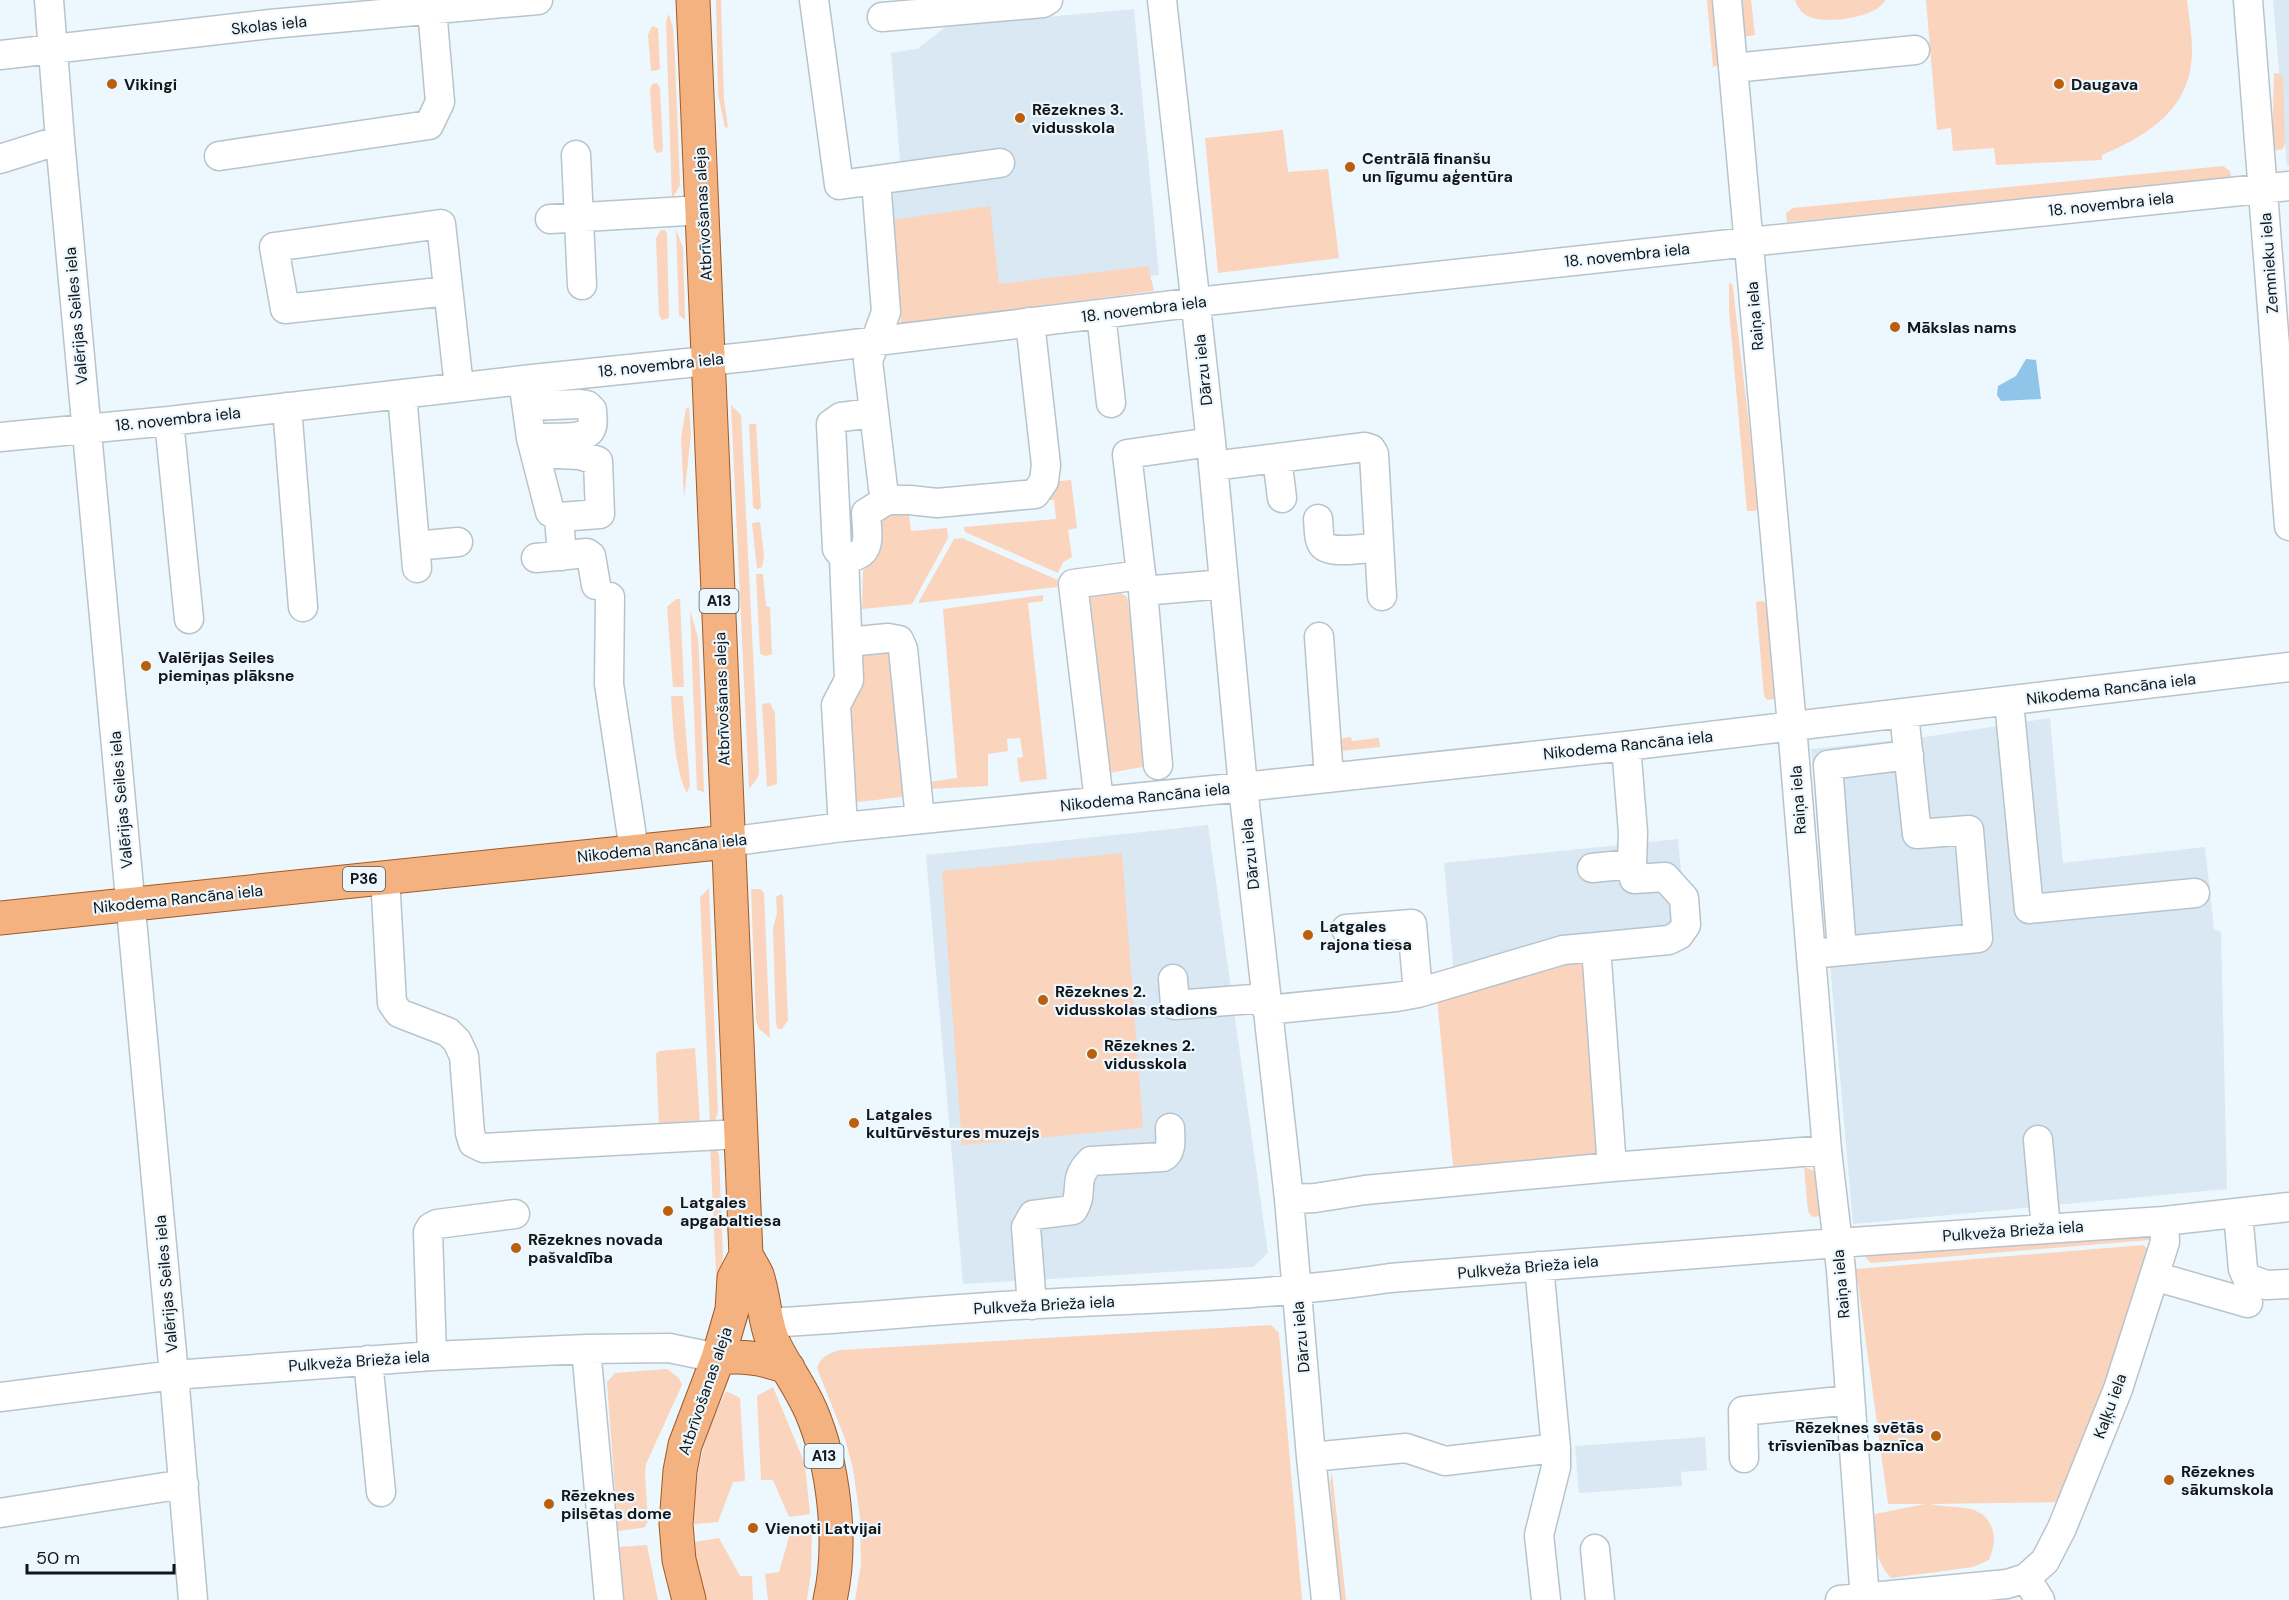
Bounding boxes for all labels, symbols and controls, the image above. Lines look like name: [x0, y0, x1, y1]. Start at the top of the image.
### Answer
street label: Skolas iela: [230, 11, 308, 39]
place label: Vikingi: [124, 74, 177, 95]
place label: Daugava: [2071, 74, 2138, 95]
marker: Vikingi: [105, 77, 119, 91]
marker: Daugava: [2052, 77, 2066, 91]
place label: Rēzeknes 3. vidusskola: [1032, 99, 1123, 138]
marker: Rēzeknes 3. vidusskola: [1013, 111, 1027, 125]
street label: Atbrīvošanas aleja: [689, 146, 717, 282]
place label: Centrālā finanšu un līgumu aģentūra: [1362, 148, 1513, 187]
marker: Centrālā finanšu un līgumu aģentūra: [1343, 160, 1357, 174]
street label: 18. novembra iela: [2047, 187, 2175, 221]
street label: Zemnieku iela: [2255, 212, 2283, 314]
street label: 18. novembra iela: [1563, 238, 1691, 272]
street label: Valērijas Seiles iela: [60, 246, 92, 386]
street label: Raiņa iela: [1742, 281, 1768, 351]
street label: 18. novembra iela: [1080, 291, 1208, 327]
place label: Mākslas nams: [1907, 317, 2017, 338]
marker: Mākslas nams: [1888, 320, 1902, 334]
street label: Dārzu iela: [1189, 333, 1217, 407]
street label: 18. novembra iela: [597, 348, 725, 382]
street label: 18. novembra iela: [114, 402, 242, 436]
road number: A13: [700, 589, 738, 613]
street label: Atbrīvošanas aleja: [709, 632, 735, 766]
place label: Valērijas Seiles piemiņas plāksne: [158, 647, 294, 686]
marker: Valērijas Seiles piemiņas plāksne: [139, 659, 153, 673]
street label: Nikodema Rancāna iela: [2025, 668, 2197, 710]
street label: Nikodema Rancāna iela: [1542, 726, 1714, 764]
street label: Valērijas Seiles iela: [105, 730, 137, 870]
street label: Raiņa iela: [1785, 765, 1811, 835]
street label: Nikodema Rancāna iela: [1059, 778, 1231, 816]
street label: Dārzu iela: [1236, 817, 1264, 891]
street label: Nikodema Rancāna iela: [576, 829, 748, 867]
road number: P36: [343, 867, 385, 891]
street label: Nikodema Rancāna iela: [92, 880, 264, 918]
place label: Latgales rajona tiesa: [1320, 916, 1412, 955]
marker: Latgales rajona tiesa: [1301, 928, 1315, 942]
place label: Rēzeknes 2. vidusskolas stadions: [1055, 981, 1218, 1020]
marker: Rēzeknes 2. vidusskolas stadions: [1036, 993, 1050, 1007]
place label: Rēzeknes 2. vidusskola: [1104, 1035, 1195, 1074]
marker: Rēzeknes 2. vidusskola: [1085, 1047, 1099, 1061]
place label: Latgales kultūrvēstures muzejs: [866, 1104, 1040, 1143]
marker: Latgales kultūrvēstures muzejs: [847, 1116, 861, 1130]
place label: Latgales apgabaltiesa: [680, 1192, 781, 1231]
marker: Latgales apgabaltiesa: [661, 1204, 675, 1218]
street label: Valērijas Seiles iela: [150, 1214, 182, 1354]
street label: Pulkveža Brieža iela: [1942, 1216, 2084, 1246]
place label: Rēzeknes novada pašvaldība: [528, 1229, 663, 1268]
marker: Rēzeknes novada pašvaldība: [509, 1241, 523, 1255]
street label: Raiņa iela: [1828, 1249, 1854, 1319]
street label: Pulkveža Brieža iela: [1457, 1250, 1599, 1284]
street label: Pulkveža Brieža iela: [973, 1291, 1115, 1319]
street label: Dārzu iela: [1287, 1300, 1315, 1374]
street label: Atbrīvošanas aleja: [673, 1324, 737, 1458]
street label: Pulkveža Brieža iela: [288, 1346, 430, 1376]
street label: Kaļķu iela: [2089, 1370, 2131, 1442]
place label: Rēzeknes svētās trīsvienības baznīca: [1768, 1417, 1924, 1456]
marker: Rēzeknes svētās trīsvienības baznīca: [1929, 1429, 1943, 1443]
road number: A13: [804, 1444, 844, 1468]
place label: Rēzeknes sākumskola: [2181, 1461, 2274, 1500]
marker: Rēzeknes sākumskola: [2162, 1473, 2176, 1487]
place label: Rēzeknes pilsētas dome: [561, 1485, 672, 1524]
marker: Rēzeknes pilsētas dome: [542, 1497, 556, 1511]
place label: Vienoti Latvijai: [765, 1518, 881, 1539]
marker: Vienoti Latvijai: [746, 1521, 760, 1535]
scale bar: [27, 1537, 174, 1575]
text: 50 m: [36, 1546, 80, 1570]

